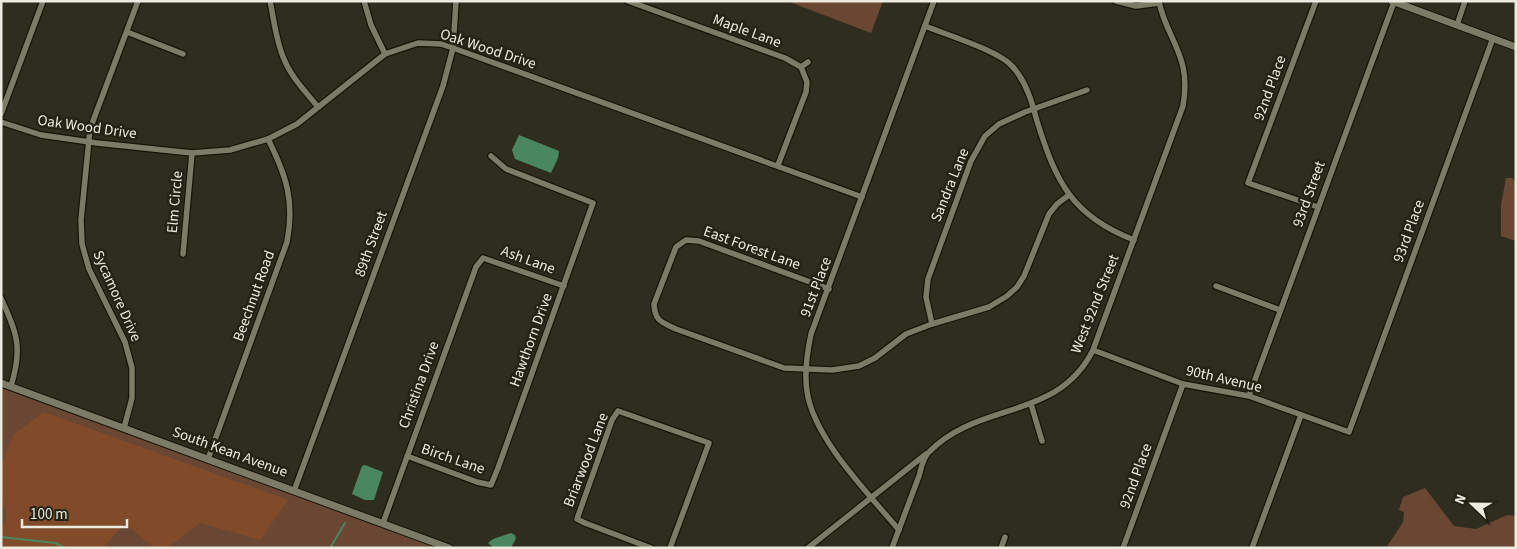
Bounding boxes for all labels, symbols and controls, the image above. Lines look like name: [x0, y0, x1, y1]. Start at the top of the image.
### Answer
street label: Maple Lane: [710, 9, 784, 53]
street label: Oak Wood Drive: [437, 24, 539, 74]
street label: 92nd Place: [1248, 52, 1292, 124]
street label: Oak Wood Drive: [36, 110, 138, 144]
street label: Sandra Lane: [926, 145, 974, 225]
street label: 93rd Street: [1287, 158, 1331, 230]
street label: Elm Circle: [162, 170, 188, 234]
street label: 93rd Place: [1388, 197, 1430, 265]
street label: 89th Street: [349, 208, 393, 280]
street label: East Forest Lane: [701, 221, 803, 275]
street label: Ash Lane: [498, 240, 558, 280]
street label: Sycamore Drive: [88, 247, 146, 345]
street label: Beechnut Road: [228, 248, 280, 344]
street label: West 92nd Street: [1066, 251, 1124, 357]
street label: 91st Place: [795, 254, 837, 320]
street label: Hawthorn Drive: [504, 290, 558, 390]
street label: Christina Drive: [393, 338, 445, 432]
street label: 90th Avenue: [1184, 360, 1264, 398]
street label: Briarwood Lane: [558, 410, 614, 510]
street label: South Kean Avenue: [169, 421, 291, 483]
street label: Birch Lane: [418, 438, 488, 480]
street label: 92nd Place: [1114, 440, 1158, 512]
north arrow: [1447, 479, 1497, 529]
text: N: [1450, 491, 1472, 508]
scale bar: [22, 496, 128, 528]
text: 100 m: [30, 504, 68, 525]

